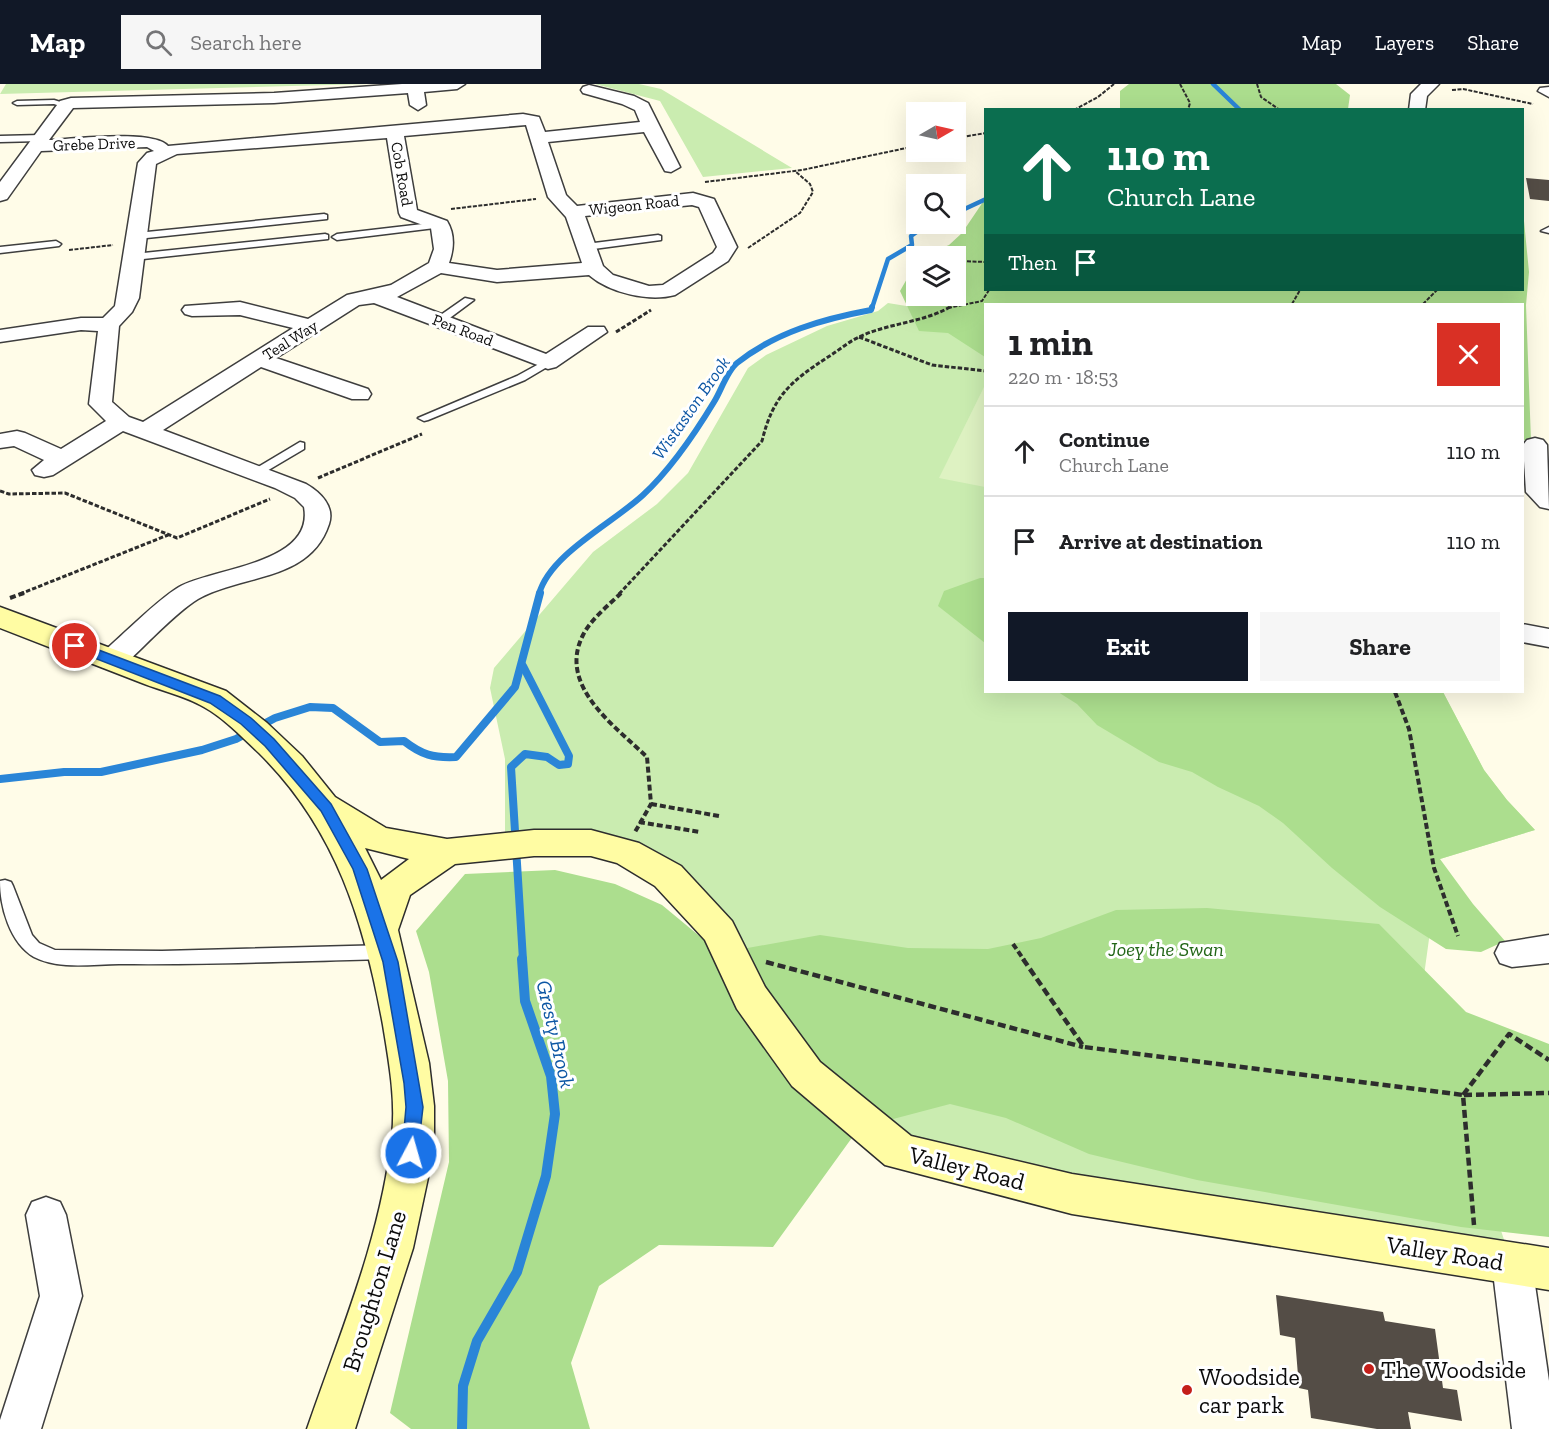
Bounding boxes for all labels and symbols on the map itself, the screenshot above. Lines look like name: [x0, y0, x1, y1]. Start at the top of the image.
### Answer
north arrow: [906, 102, 966, 162]
street label: Grebe Drive: [52, 133, 136, 155]
street label: Cob Road: [387, 140, 417, 208]
street label: Wigeon Road: [588, 191, 680, 219]
street label: Pen Road: [430, 310, 496, 350]
street label: Teal Way: [259, 315, 322, 364]
water label: Wistaston Brook: [647, 352, 735, 464]
pin: [49, 620, 100, 671]
park label: Joey the Swan: [1107, 937, 1224, 961]
water label: Gresty Brook: [531, 978, 581, 1090]
position arrow: [379, 1121, 443, 1185]
street label: Valley Road: [905, 1139, 1028, 1196]
street label: Broughton Lane: [336, 1207, 412, 1375]
street label: Valley Road: [1383, 1229, 1506, 1277]
place label: The Woodside: [1381, 1355, 1526, 1384]
place label: Woodside car park: [1199, 1362, 1300, 1419]
marker: The Woodside: [1362, 1362, 1376, 1376]
marker: Woodside car park: [1180, 1383, 1194, 1397]

